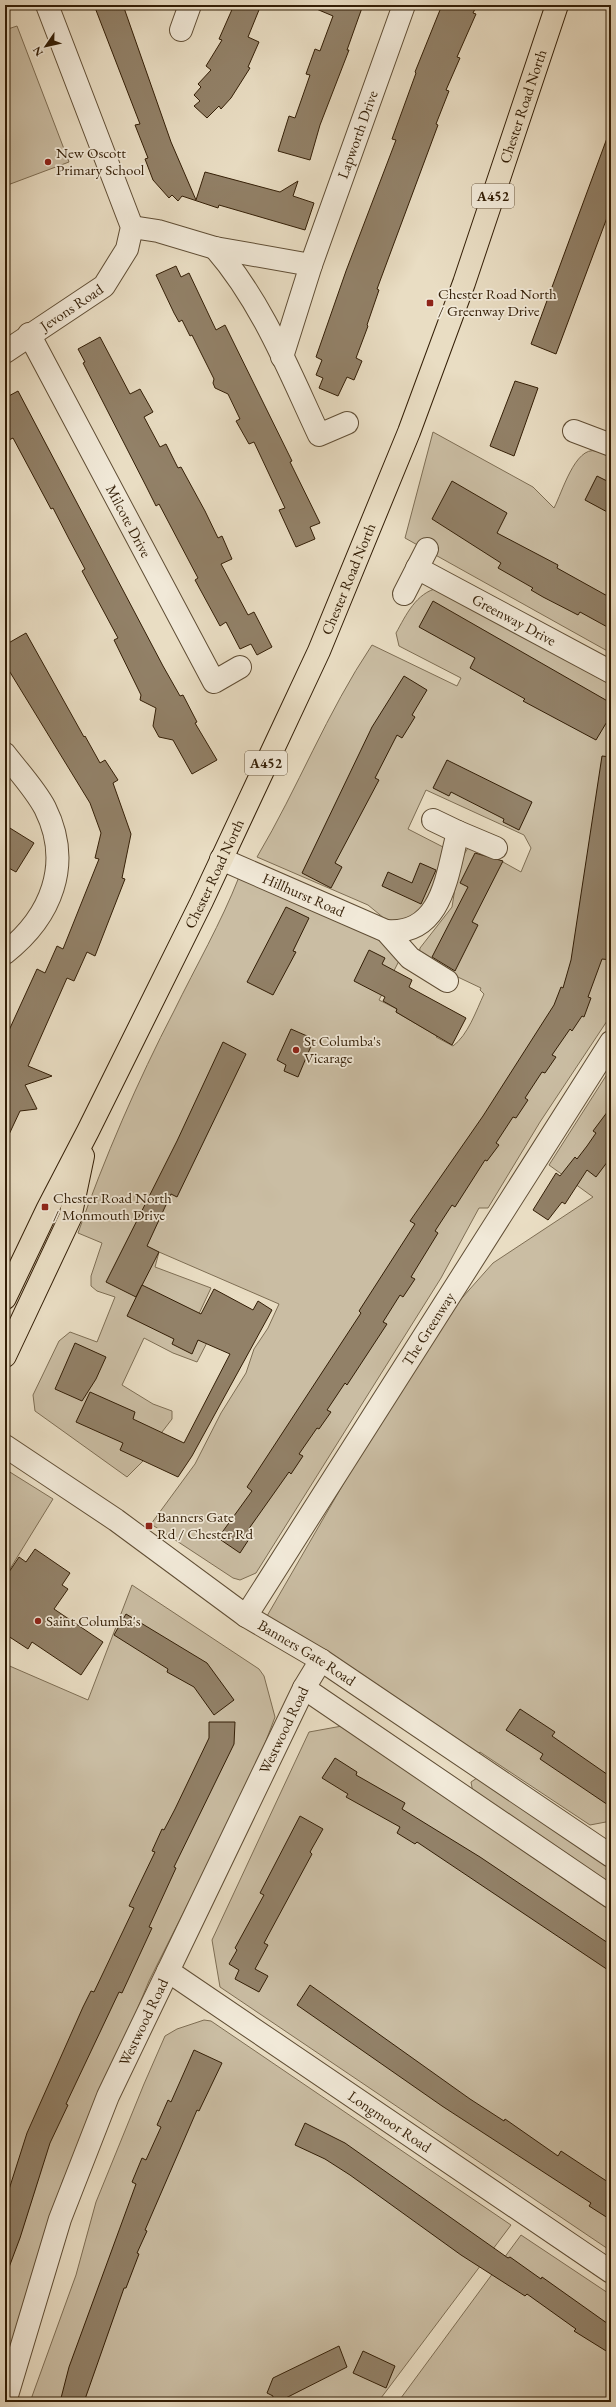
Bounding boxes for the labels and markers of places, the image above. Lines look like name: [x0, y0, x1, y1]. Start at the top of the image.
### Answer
place label: New Oscott Primary School: [56, 143, 145, 179]
marker: New Oscott Primary School: [43, 157, 53, 167]
place label: Chester Road North / Greenway Drive: [438, 284, 557, 320]
marker: Chester Road North / Greenway Drive: [425, 298, 435, 308]
place label: St Columba's Vicarage: [304, 1031, 381, 1067]
marker: St Columba's Vicarage: [291, 1045, 301, 1055]
place label: Chester Road North / Monmouth Drive: [53, 1188, 172, 1224]
marker: Chester Road North / Monmouth Drive: [40, 1202, 50, 1212]
place label: Banners Gate Rd / Chester Rd: [157, 1507, 254, 1543]
marker: Banners Gate Rd / Chester Rd: [144, 1521, 154, 1531]
place label: Saint Columba's: [46, 1611, 141, 1630]
marker: Saint Columba's: [33, 1616, 43, 1626]

